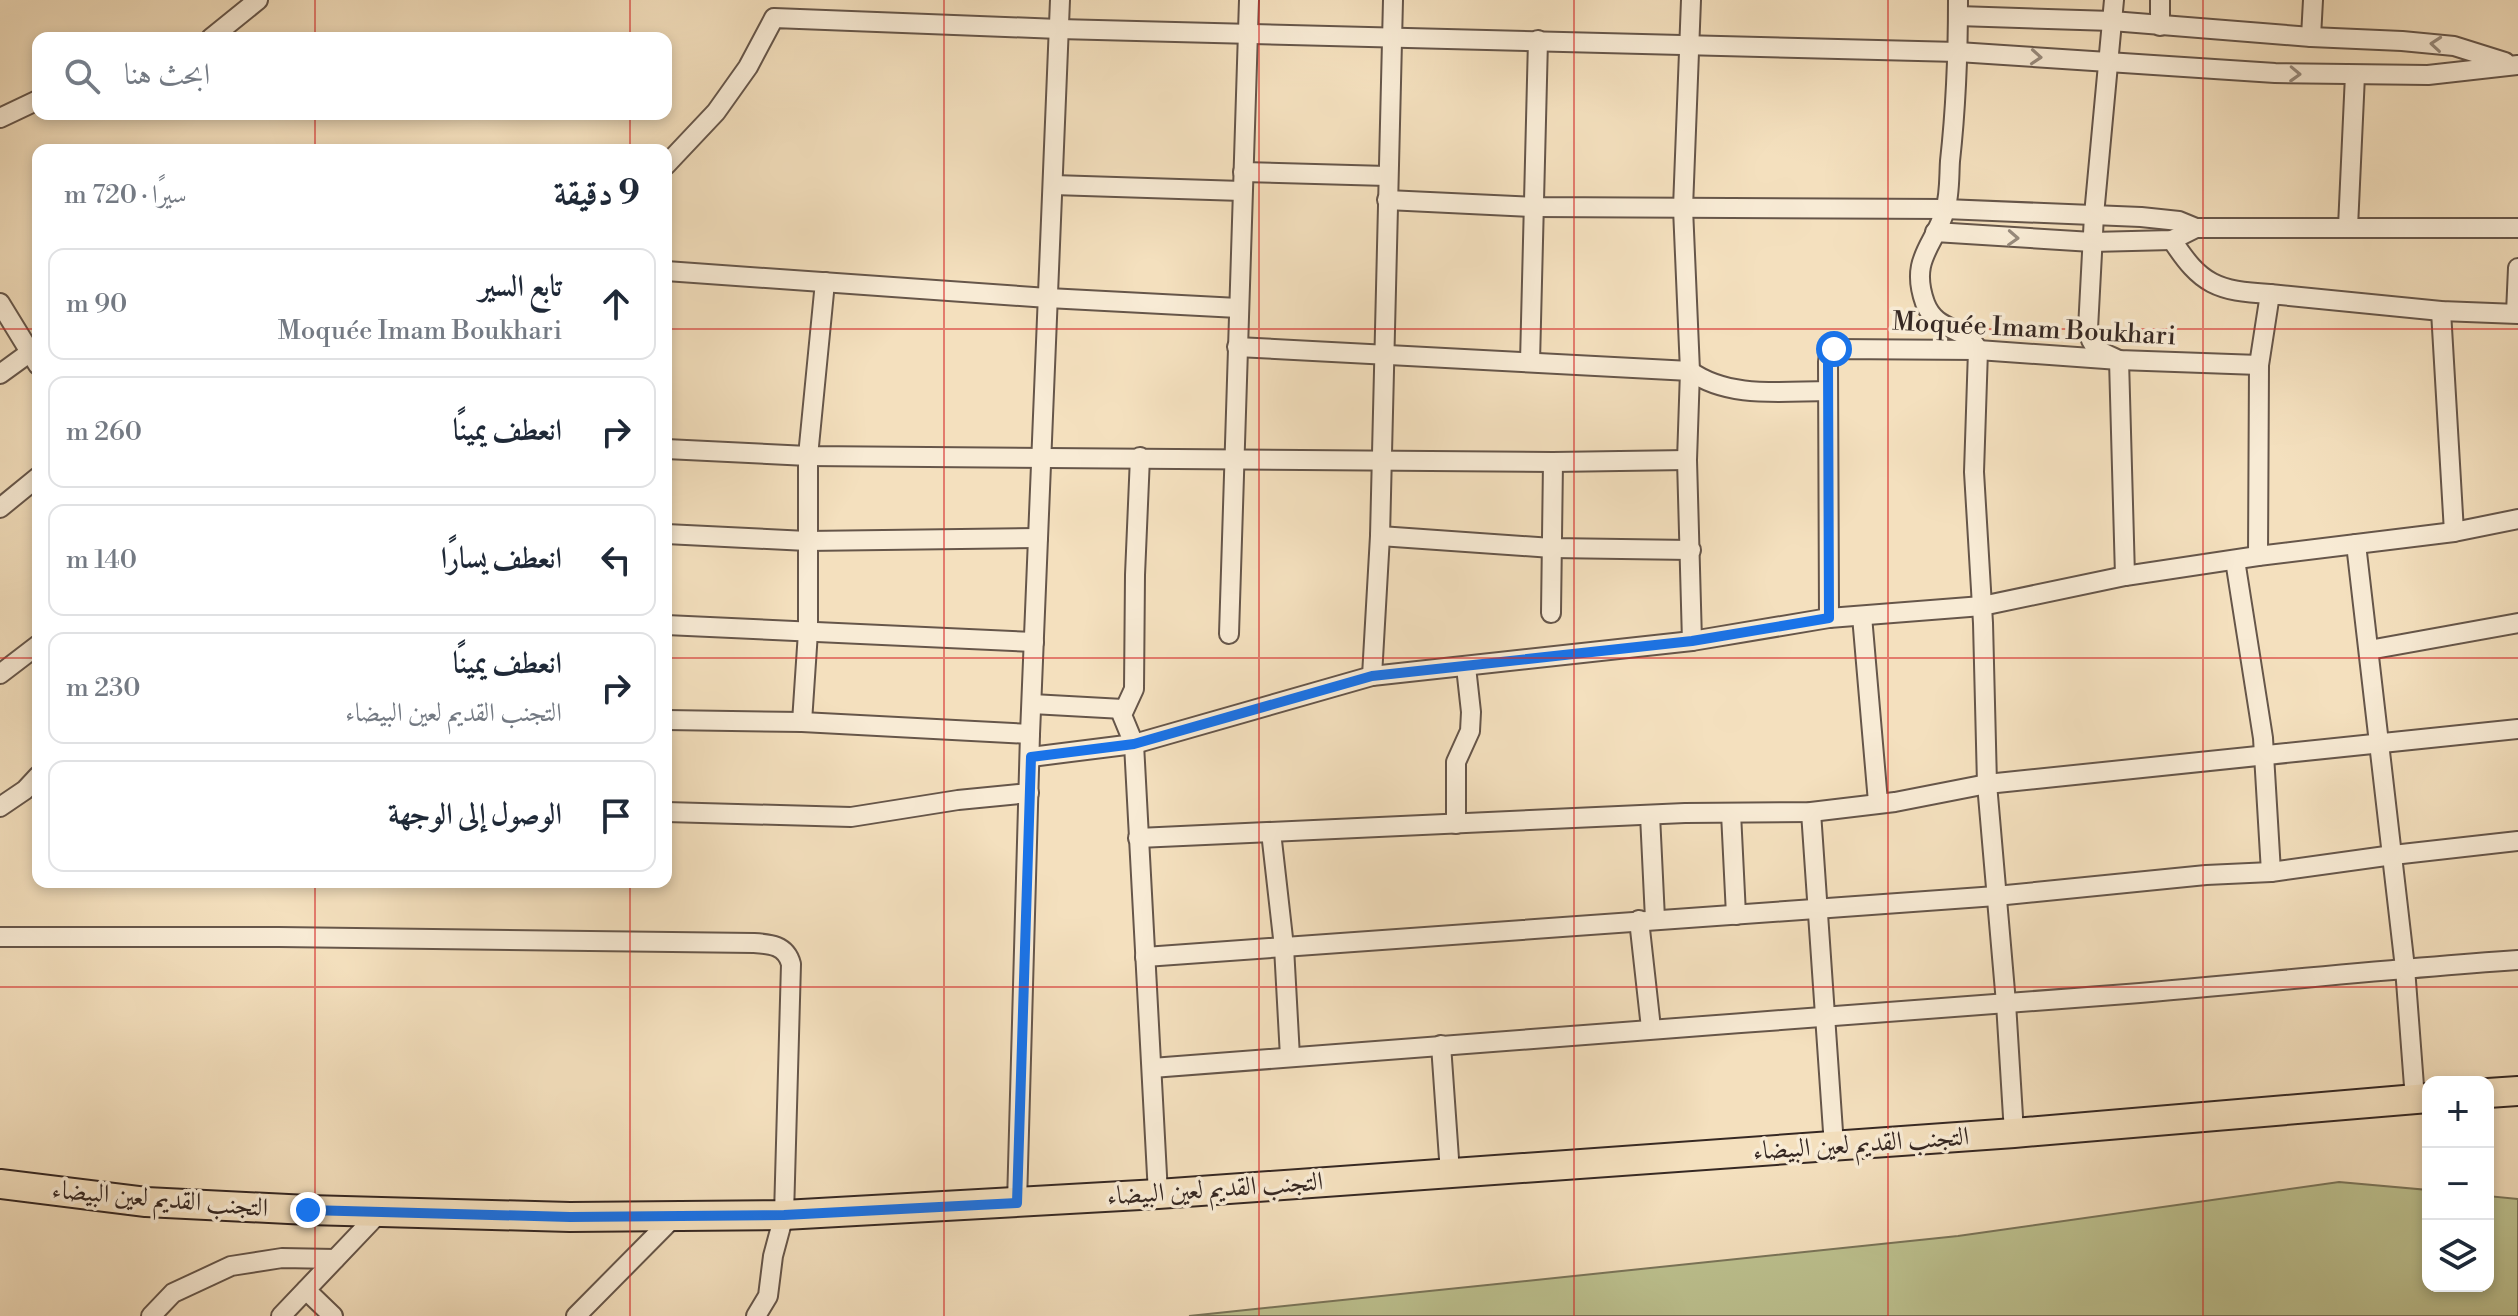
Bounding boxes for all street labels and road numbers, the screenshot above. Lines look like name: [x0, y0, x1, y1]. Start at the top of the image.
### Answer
street label: Moquée Imam Boukhari: [1891, 306, 2177, 352]
street label: التجنب القديم لعين البيضاء: [1752, 1120, 1971, 1174]
street label: التجنب القديم لعين البيضاء: [1106, 1165, 1325, 1219]
street label: التجنب القديم لعين البيضاء: [50, 1174, 269, 1230]

